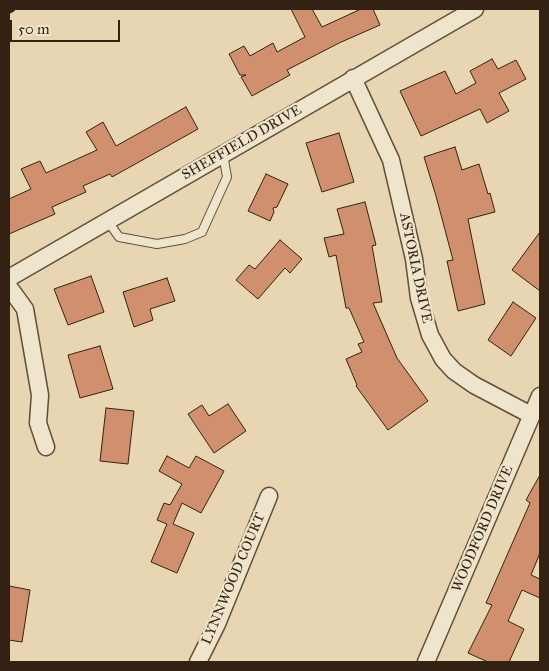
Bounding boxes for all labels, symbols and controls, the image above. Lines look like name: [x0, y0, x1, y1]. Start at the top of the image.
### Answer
scale bar: [12, 10, 122, 42]
text: 50 m: [18, 20, 50, 38]
street label: SHEFFIELD DRIVE: [179, 102, 305, 184]
street label: ASTORIA DRIVE: [395, 211, 435, 325]
street label: WOODFORD DRIVE: [449, 463, 517, 595]
street label: LYNNWOOD COURT: [199, 511, 269, 647]

